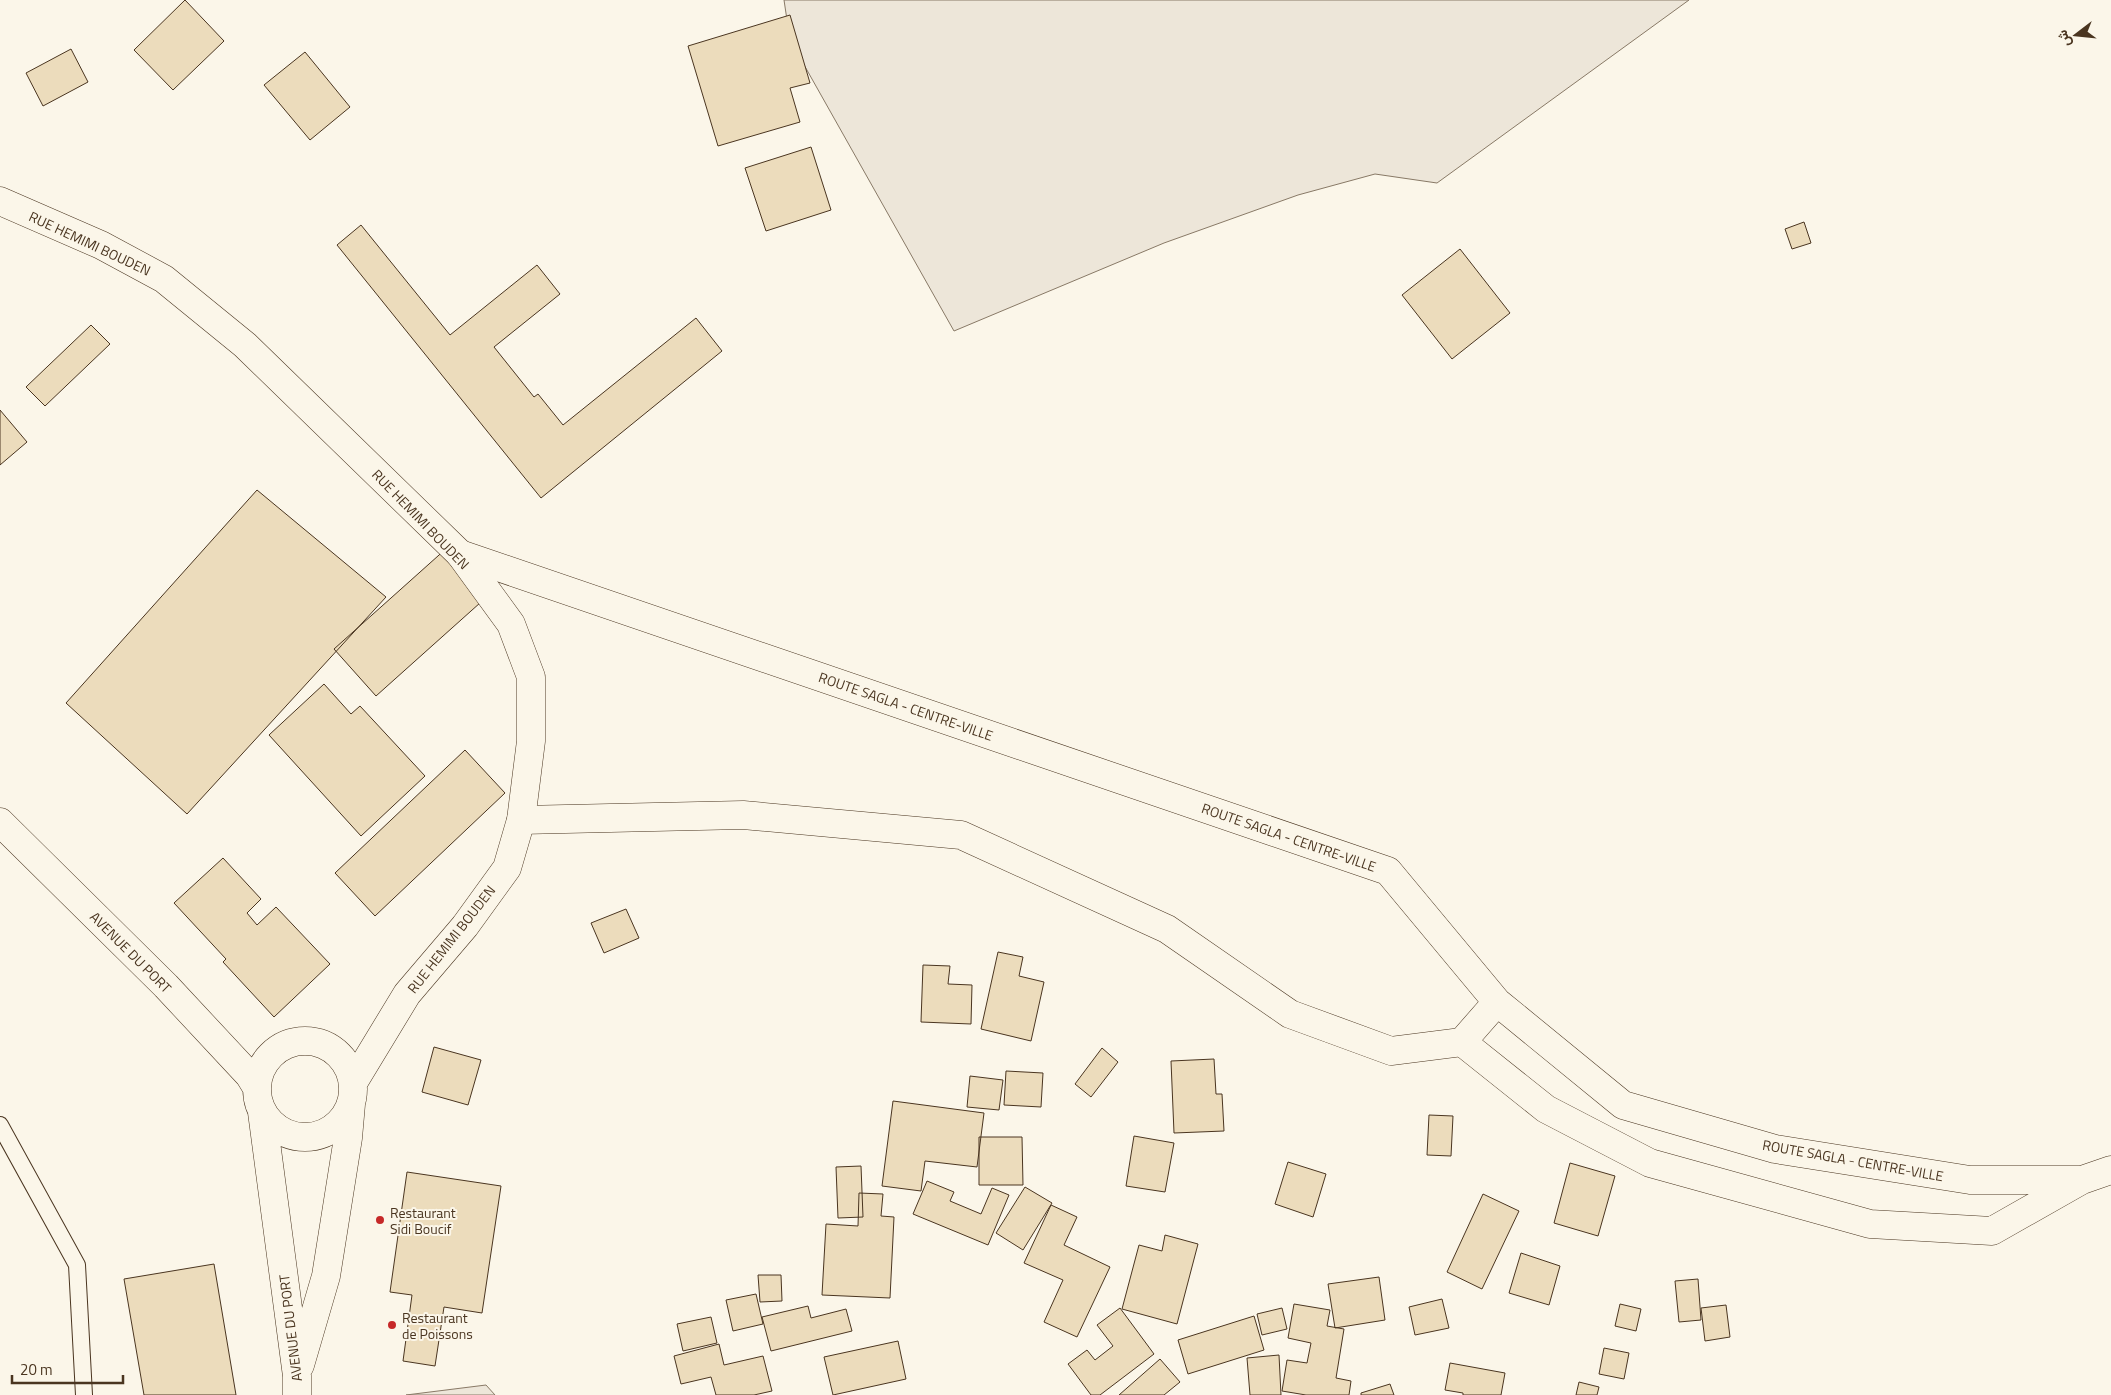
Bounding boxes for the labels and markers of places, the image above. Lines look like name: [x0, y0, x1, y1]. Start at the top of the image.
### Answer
place label: Restaurant Sidi Boucif: [390, 1202, 456, 1239]
marker: Restaurant Sidi Boucif: [374, 1214, 386, 1226]
place label: Restaurant de Poissons: [402, 1307, 473, 1344]
marker: Restaurant de Poissons: [386, 1319, 398, 1331]

